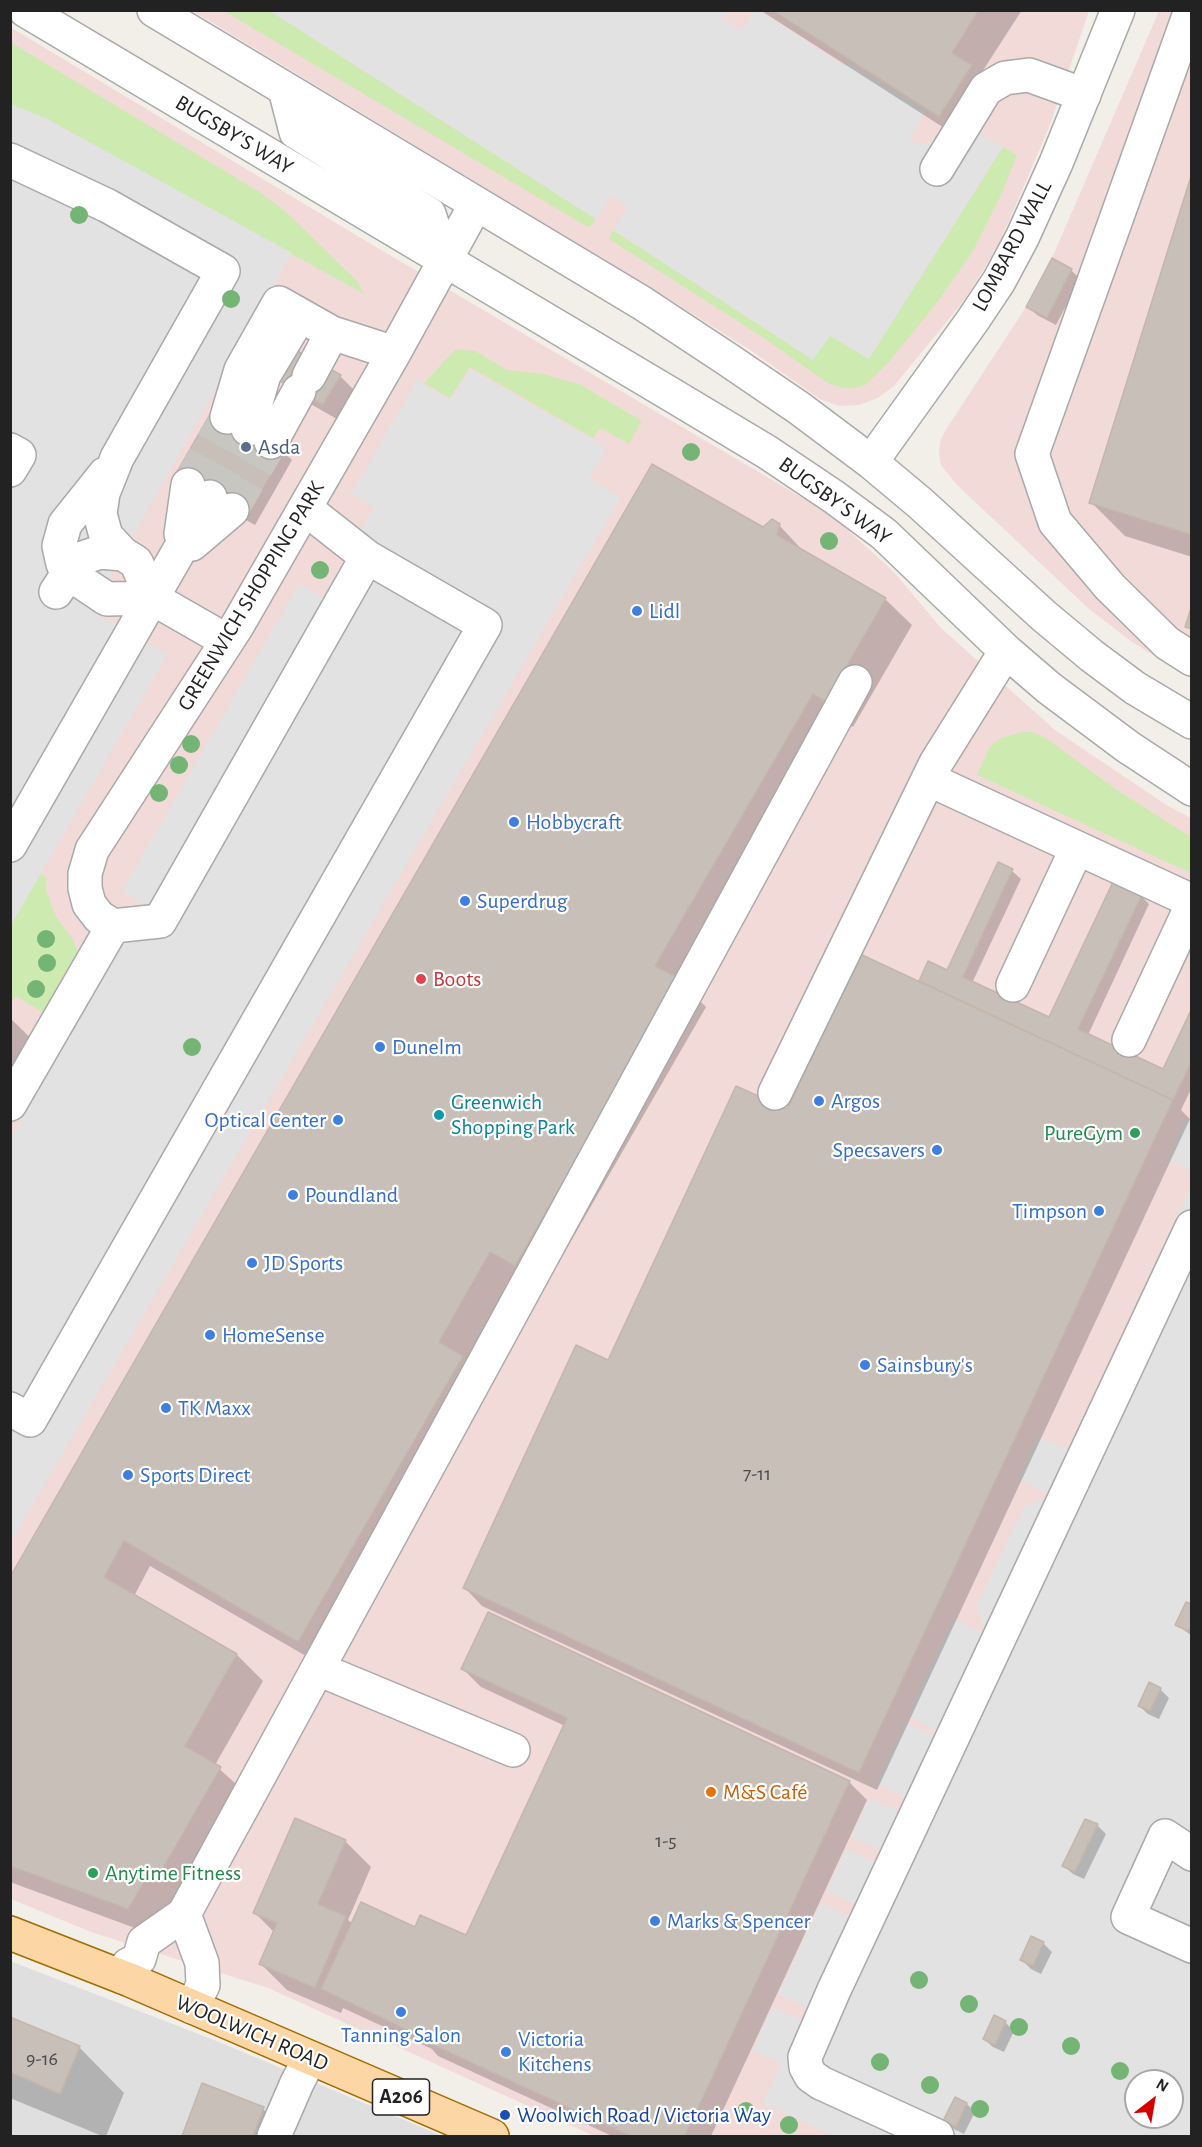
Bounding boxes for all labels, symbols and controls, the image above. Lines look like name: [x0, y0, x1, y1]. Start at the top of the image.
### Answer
street label: BUGSBY'S WAY: [170, 89, 298, 181]
street label: LOMBARD WALL: [966, 176, 1058, 316]
place label: Asda: [258, 434, 300, 460]
marker: Asda: [239, 440, 253, 454]
street label: BUGSBY'S WAY: [773, 451, 897, 551]
street label: GREENWICH SHOPPING PARK: [172, 476, 330, 716]
place label: Lidl: [649, 598, 680, 624]
marker: Lidl: [630, 604, 644, 618]
place label: Hobbycraft: [526, 809, 622, 835]
marker: Hobbycraft: [507, 815, 521, 829]
place label: Superdrug: [477, 888, 567, 914]
marker: Superdrug: [458, 894, 472, 908]
place label: Boots: [433, 966, 481, 992]
marker: Boots: [414, 972, 428, 986]
place label: Dunelm: [392, 1034, 462, 1060]
marker: Dunelm: [373, 1040, 387, 1054]
place label: Argos: [831, 1088, 880, 1114]
place label: Greenwich Shopping Park: [451, 1089, 575, 1140]
marker: Argos: [812, 1094, 826, 1108]
place label: Optical Center: [205, 1107, 326, 1133]
marker: Greenwich Shopping Park: [432, 1108, 446, 1122]
marker: Optical Center: [331, 1113, 345, 1127]
place label: PureGym: [1044, 1120, 1123, 1146]
marker: PureGym: [1128, 1126, 1142, 1140]
place label: Specsavers: [832, 1137, 925, 1163]
marker: Specsavers: [930, 1143, 944, 1157]
place label: Poundland: [305, 1182, 398, 1208]
marker: Poundland: [286, 1188, 300, 1202]
place label: Timpson: [1012, 1198, 1087, 1224]
marker: Timpson: [1092, 1204, 1106, 1218]
place label: JD Sports: [264, 1250, 343, 1276]
marker: JD Sports: [245, 1256, 259, 1270]
place label: HomeSense: [222, 1322, 325, 1348]
marker: HomeSense: [203, 1328, 217, 1342]
place label: Sainsbury's: [877, 1352, 973, 1378]
marker: Sainsbury's: [858, 1358, 872, 1372]
place label: TK Maxx: [178, 1395, 251, 1421]
marker: TK Maxx: [159, 1401, 173, 1415]
place label: Sports Direct: [140, 1462, 250, 1488]
house number: 7-11: [743, 1462, 771, 1486]
marker: Sports Direct: [121, 1468, 135, 1482]
place label: M&S Café: [723, 1779, 807, 1805]
marker: M&S Café: [704, 1785, 718, 1799]
house number: 1-5: [655, 1829, 677, 1853]
place label: Anytime Fitness: [105, 1860, 241, 1886]
marker: Anytime Fitness: [86, 1866, 100, 1880]
place label: Marks & Spencer: [667, 1908, 811, 1934]
marker: Marks & Spencer: [648, 1914, 662, 1928]
street label: WOOLWICH ROAD: [172, 1989, 332, 2077]
marker: Tanning Salon: [394, 2005, 408, 2019]
place label: Tanning Salon: [341, 2022, 461, 2048]
place label: Victoria Kitchens: [518, 2026, 592, 2078]
marker: Victoria Kitchens: [499, 2045, 513, 2059]
house number: 9-16: [26, 2047, 58, 2071]
north arrow: [1124, 2069, 1184, 2129]
text: N: [1153, 2076, 1171, 2095]
road number: A206: [372, 2079, 430, 2115]
place label: Woolwich Road / Victoria Way: [517, 2102, 771, 2128]
marker: Woolwich Road / Victoria Way: [498, 2108, 512, 2122]

